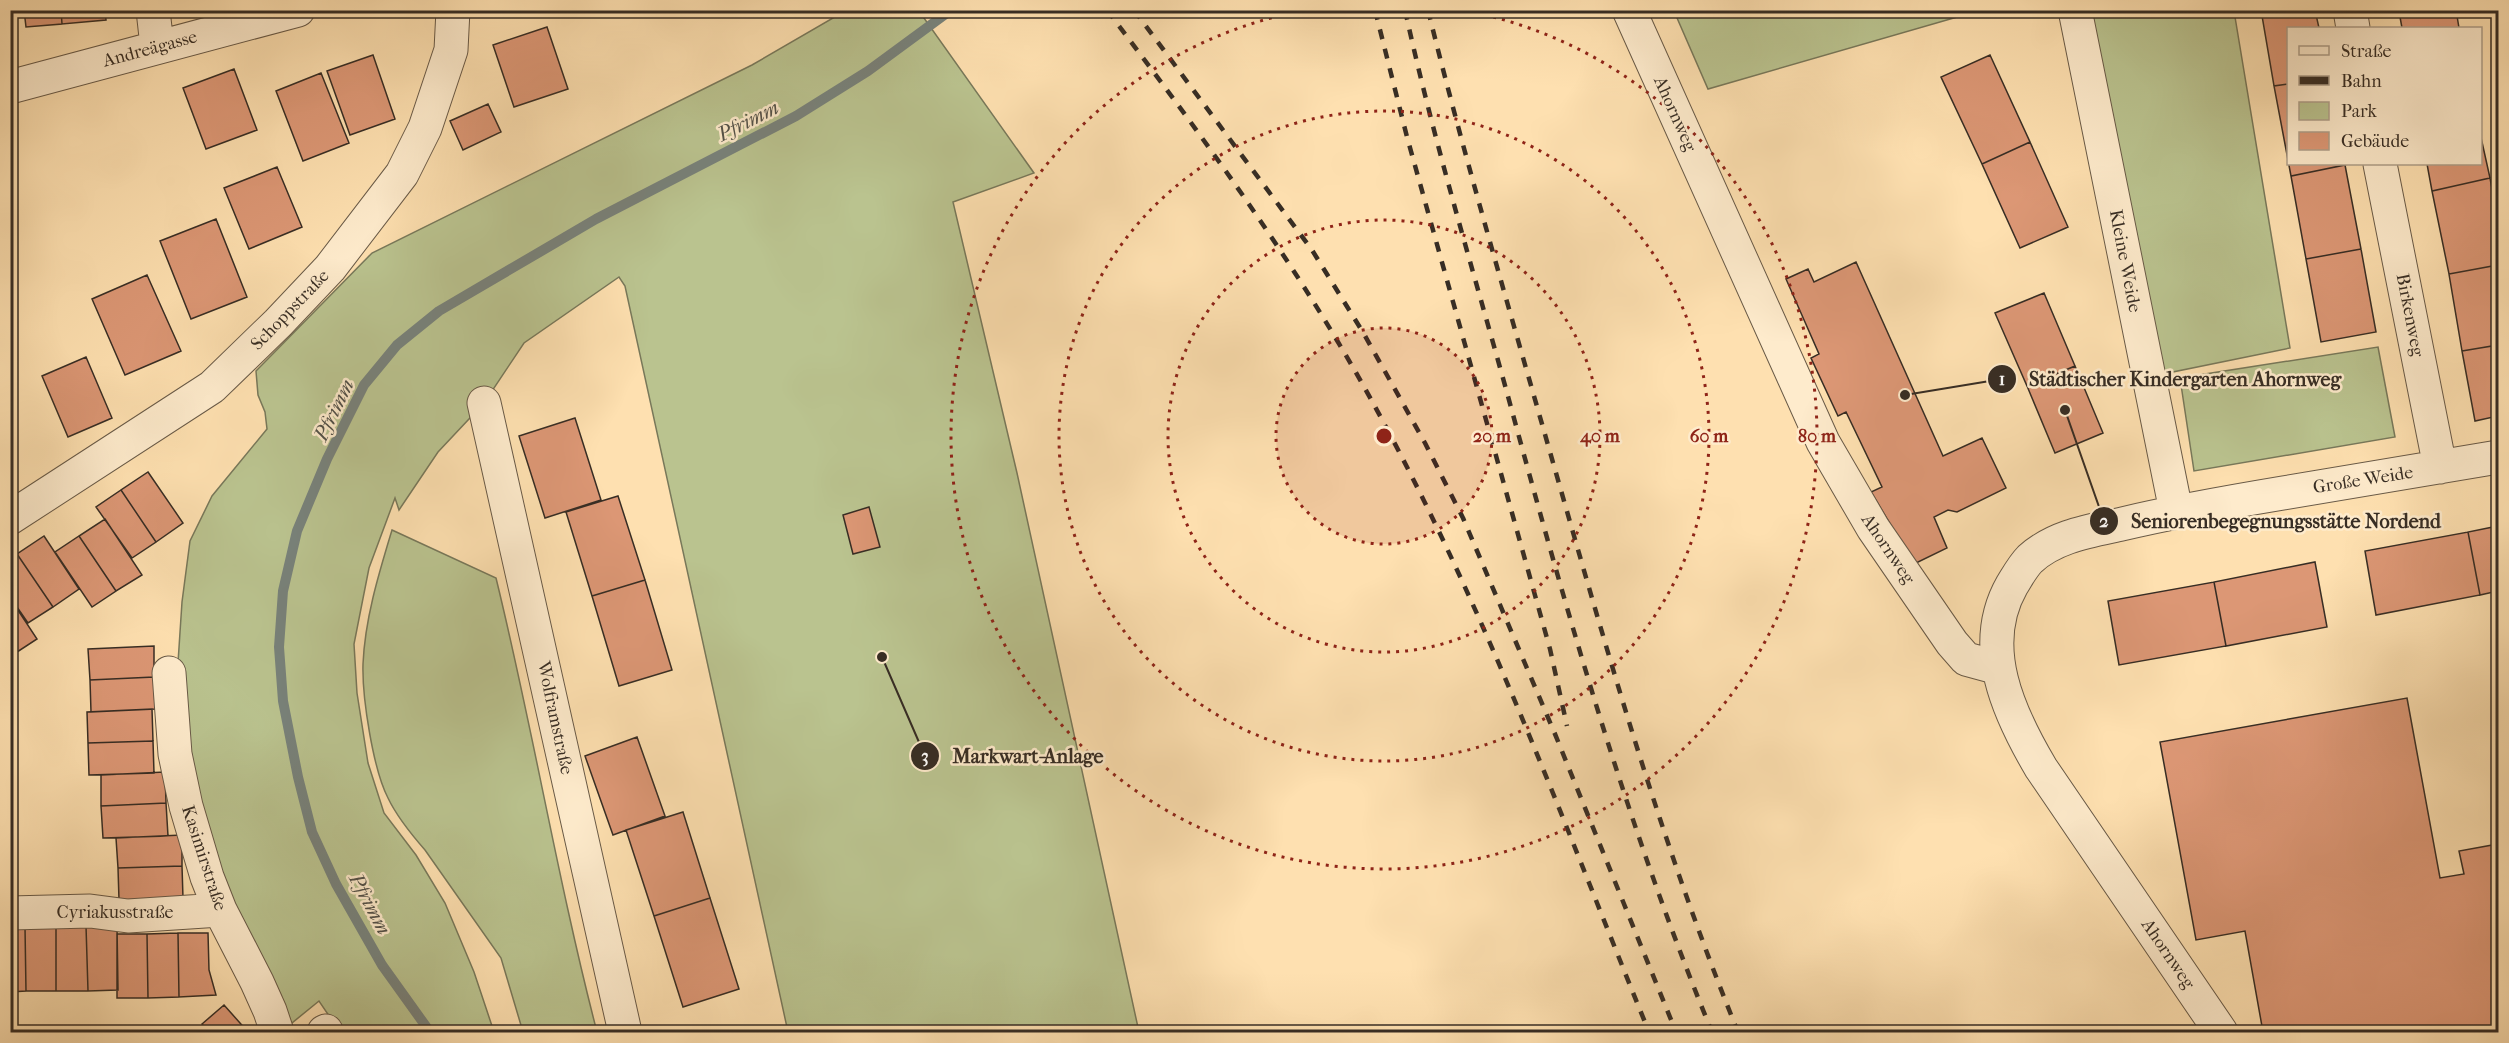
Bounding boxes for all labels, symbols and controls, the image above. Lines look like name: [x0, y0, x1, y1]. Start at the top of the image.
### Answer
street label: Andreägasse: [100, 26, 200, 72]
legend: [2287, 27, 2482, 165]
text: Straße: [2341, 41, 2392, 62]
text: Bahn: [2341, 71, 2382, 92]
street label: Ahornweg: [1649, 72, 1701, 155]
water label: Pfrimm: [713, 96, 783, 147]
text: Park: [2341, 101, 2378, 122]
text: Gebäude: [2341, 131, 2409, 152]
street label: Kleine Weide: [2105, 208, 2145, 314]
street label: Schoppstraße: [246, 265, 334, 355]
street label: Birkenweg: [2392, 272, 2428, 359]
callout: Städtischer Kindergarten Ahornweg: [1987, 360, 2353, 398]
text: Städtischer Kindergarten Ahornweg: [2029, 368, 2342, 391]
text: 1: [1999, 369, 2005, 390]
water label: Pfrimm: [309, 375, 359, 446]
centre of rings: [1374, 426, 1394, 446]
text: 20 m: [1473, 426, 1512, 447]
text: 40 m: [1579, 426, 1621, 447]
text: 60 m: [1690, 426, 1729, 447]
text: 80 m: [1798, 426, 1837, 447]
street label: Große Weide: [2311, 462, 2415, 498]
callout: Seniorenbegegnungsstätte Nordend: [2089, 502, 2453, 540]
street label: Ahornweg: [1856, 509, 1919, 588]
text: Seniorenbegegnungsstätte Nordend: [2131, 510, 2442, 533]
text: 2: [2099, 511, 2109, 532]
street label: Wolframstraße: [533, 659, 577, 777]
callout: Markwart-Anlage: [910, 737, 1115, 775]
text: Markwart-Anlage: [952, 745, 1104, 768]
text: 3: [921, 746, 929, 767]
street label: Kasimirstraße: [177, 803, 231, 913]
water label: Pfrimm: [344, 869, 396, 938]
street label: Cyriakusstraße: [57, 902, 174, 923]
street label: Ahornweg: [2136, 914, 2199, 993]

